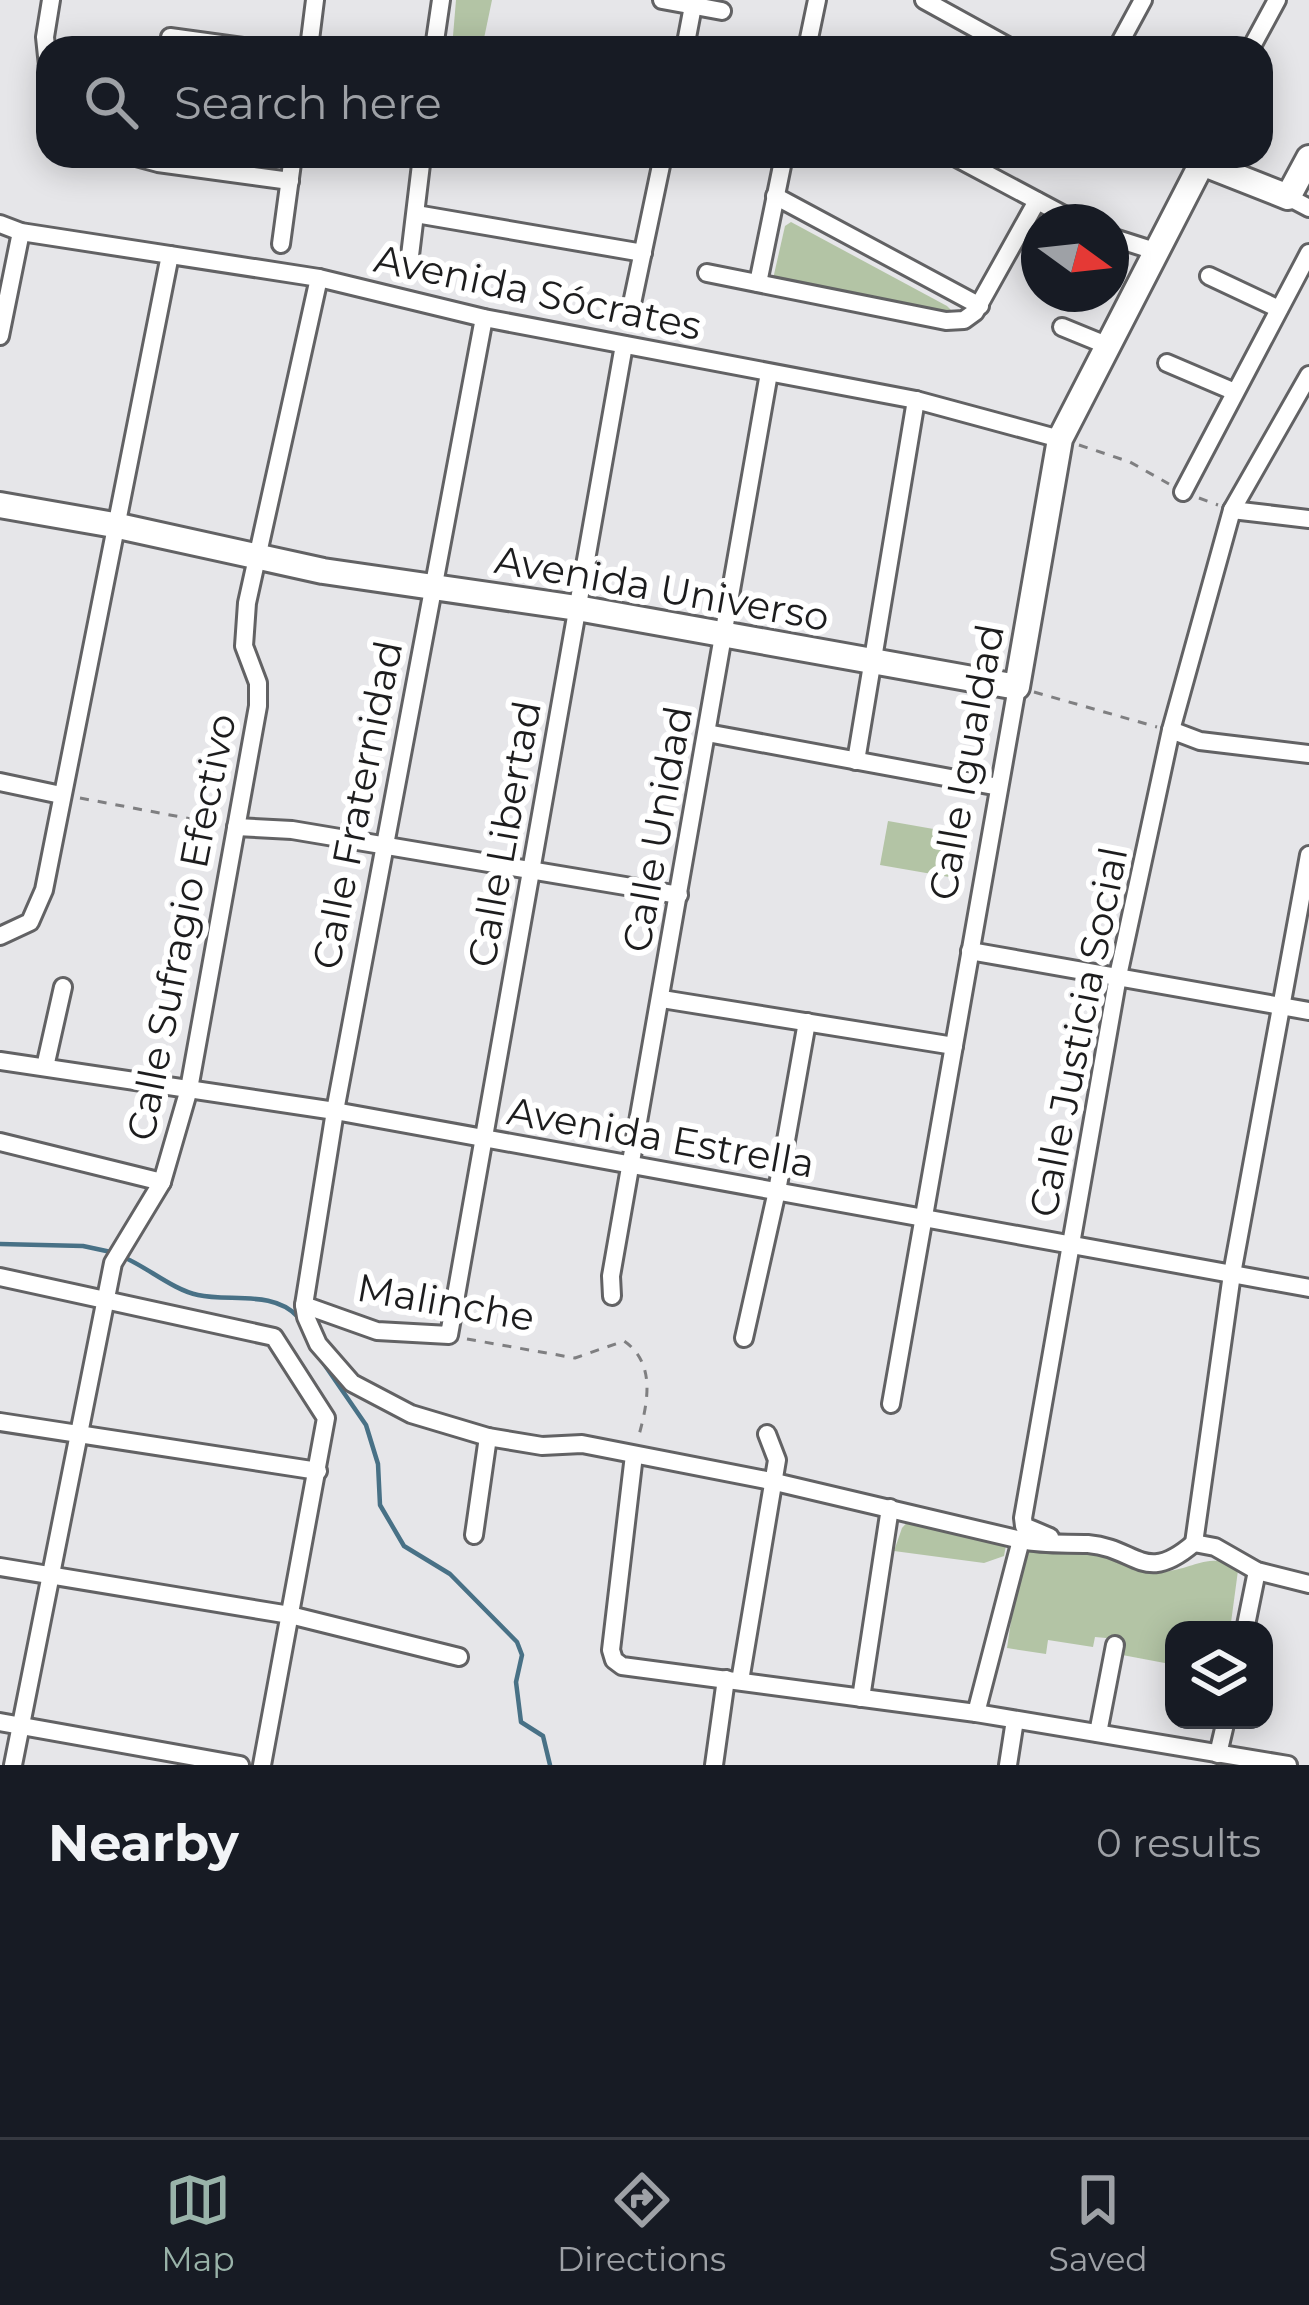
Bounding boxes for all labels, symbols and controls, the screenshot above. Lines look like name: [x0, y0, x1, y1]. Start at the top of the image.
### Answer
search box: [36, 36, 1273, 168]
icon: search: [78, 69, 144, 135]
text: Search here: [174, 75, 442, 130]
north arrow: [1021, 204, 1129, 312]
street label: Avenida Sócrates: [370, 234, 706, 350]
street label: Avenida Universo: [491, 535, 833, 641]
street label: Calle Igualdad: [918, 620, 1014, 904]
street label: Calle Fraternidad: [302, 637, 412, 973]
street label: Calle Libertad: [457, 697, 551, 971]
street label: Calle Unidad: [612, 702, 702, 956]
street label: Calle Sufragio Efectivo: [116, 710, 246, 1144]
street label: Calle Justicia Social: [1019, 843, 1137, 1221]
street label: Avenida Estrella: [504, 1086, 818, 1188]
street label: Malinche: [354, 1263, 538, 1341]
map controls: [1165, 1621, 1273, 1729]
button: layers: [1165, 1621, 1273, 1729]
text: Nearby: [48, 1812, 239, 1874]
text: 0 results: [1096, 1819, 1261, 1867]
tab: Map: [161, 2167, 235, 2279]
tab: Directions: [557, 2167, 726, 2279]
tab: Saved: [1049, 2167, 1148, 2279]

